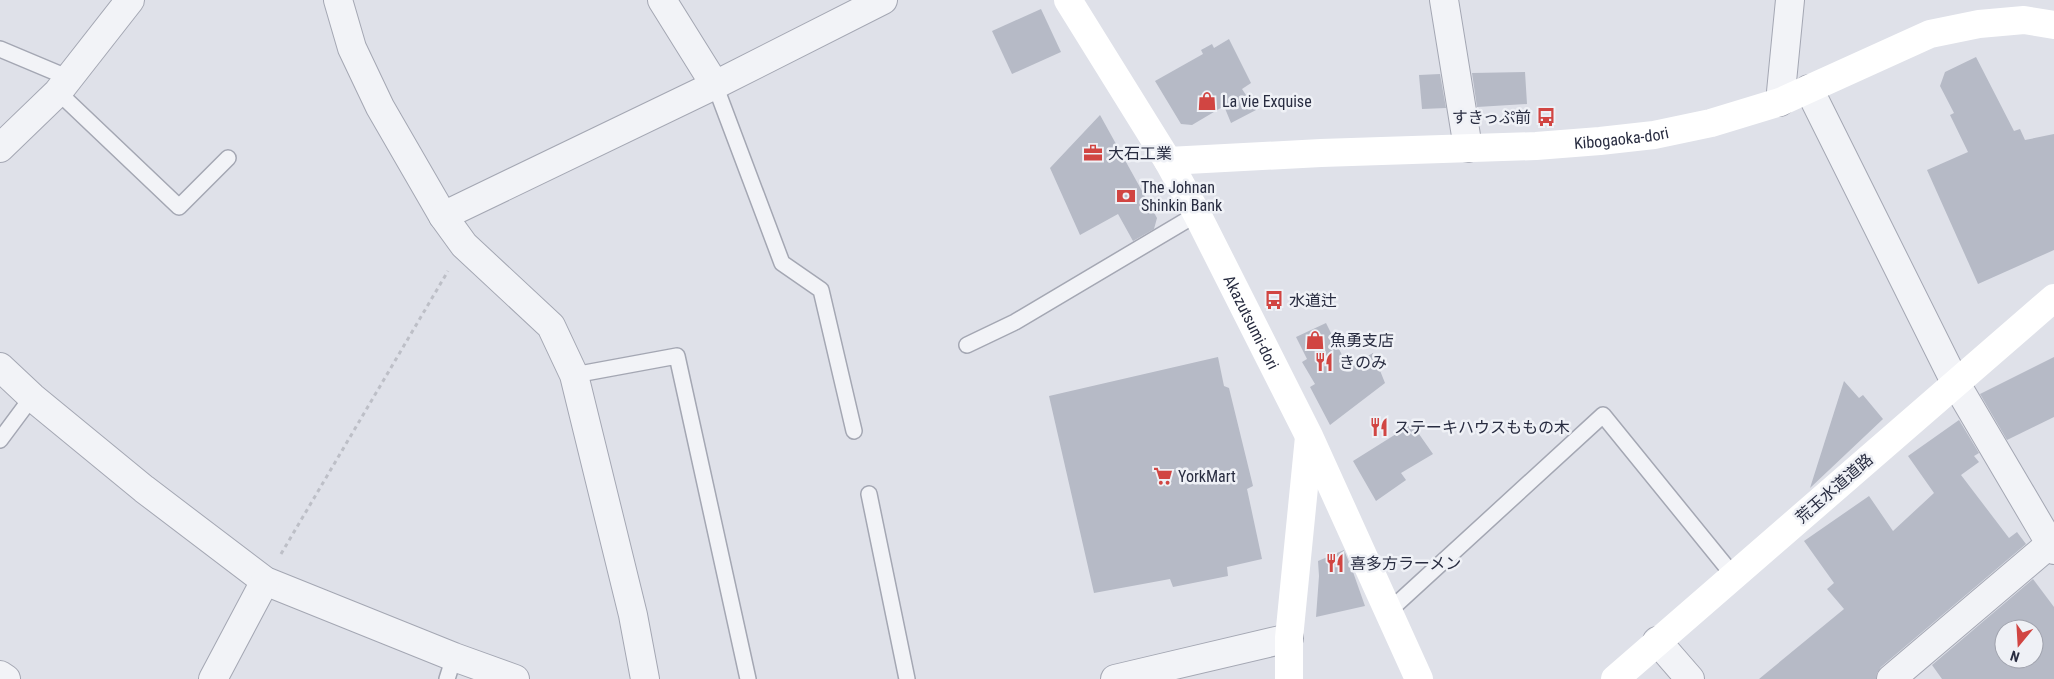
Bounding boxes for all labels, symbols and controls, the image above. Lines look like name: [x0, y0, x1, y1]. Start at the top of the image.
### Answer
shop icon: La vie Exquise: [1196, 90, 1218, 112]
place label: La vie Exquise: [1222, 92, 1312, 111]
bus stop icon: すきっぷ前: [1535, 106, 1557, 128]
place label: すきっぷ前: [1452, 108, 1531, 127]
street label: Kibogaoka-dori: [1573, 123, 1671, 153]
office icon: 大石工業: [1082, 142, 1104, 164]
place label: 大石工業: [1108, 144, 1172, 163]
place label: The Johnan Shinkin Bank: [1141, 178, 1223, 215]
bank icon: The Johnan Shinkin Bank: [1115, 185, 1137, 207]
street label: Akazutsumi-dori: [1219, 272, 1283, 373]
bus stop icon: 水道辻: [1263, 289, 1285, 311]
place label: 水道辻: [1289, 291, 1337, 310]
shop icon: 魚勇支店: [1304, 329, 1326, 351]
place label: 魚勇支店: [1330, 331, 1394, 350]
restaurant icon: きのみ: [1313, 351, 1335, 373]
place label: きのみ: [1339, 353, 1387, 372]
restaurant icon: ステーキハウスももの木: [1368, 416, 1390, 438]
place label: ステーキハウスももの木: [1394, 418, 1570, 437]
street label: 荒玉水道道路: [1792, 450, 1877, 527]
supermarket icon: YorkMart: [1152, 465, 1174, 487]
place label: YorkMart: [1178, 467, 1236, 486]
restaurant icon: 喜多方ラーメン: [1324, 552, 1346, 574]
place label: 喜多方ラーメン: [1350, 554, 1461, 573]
north arrow: [1994, 619, 2044, 669]
text: N: [2008, 647, 2022, 665]

